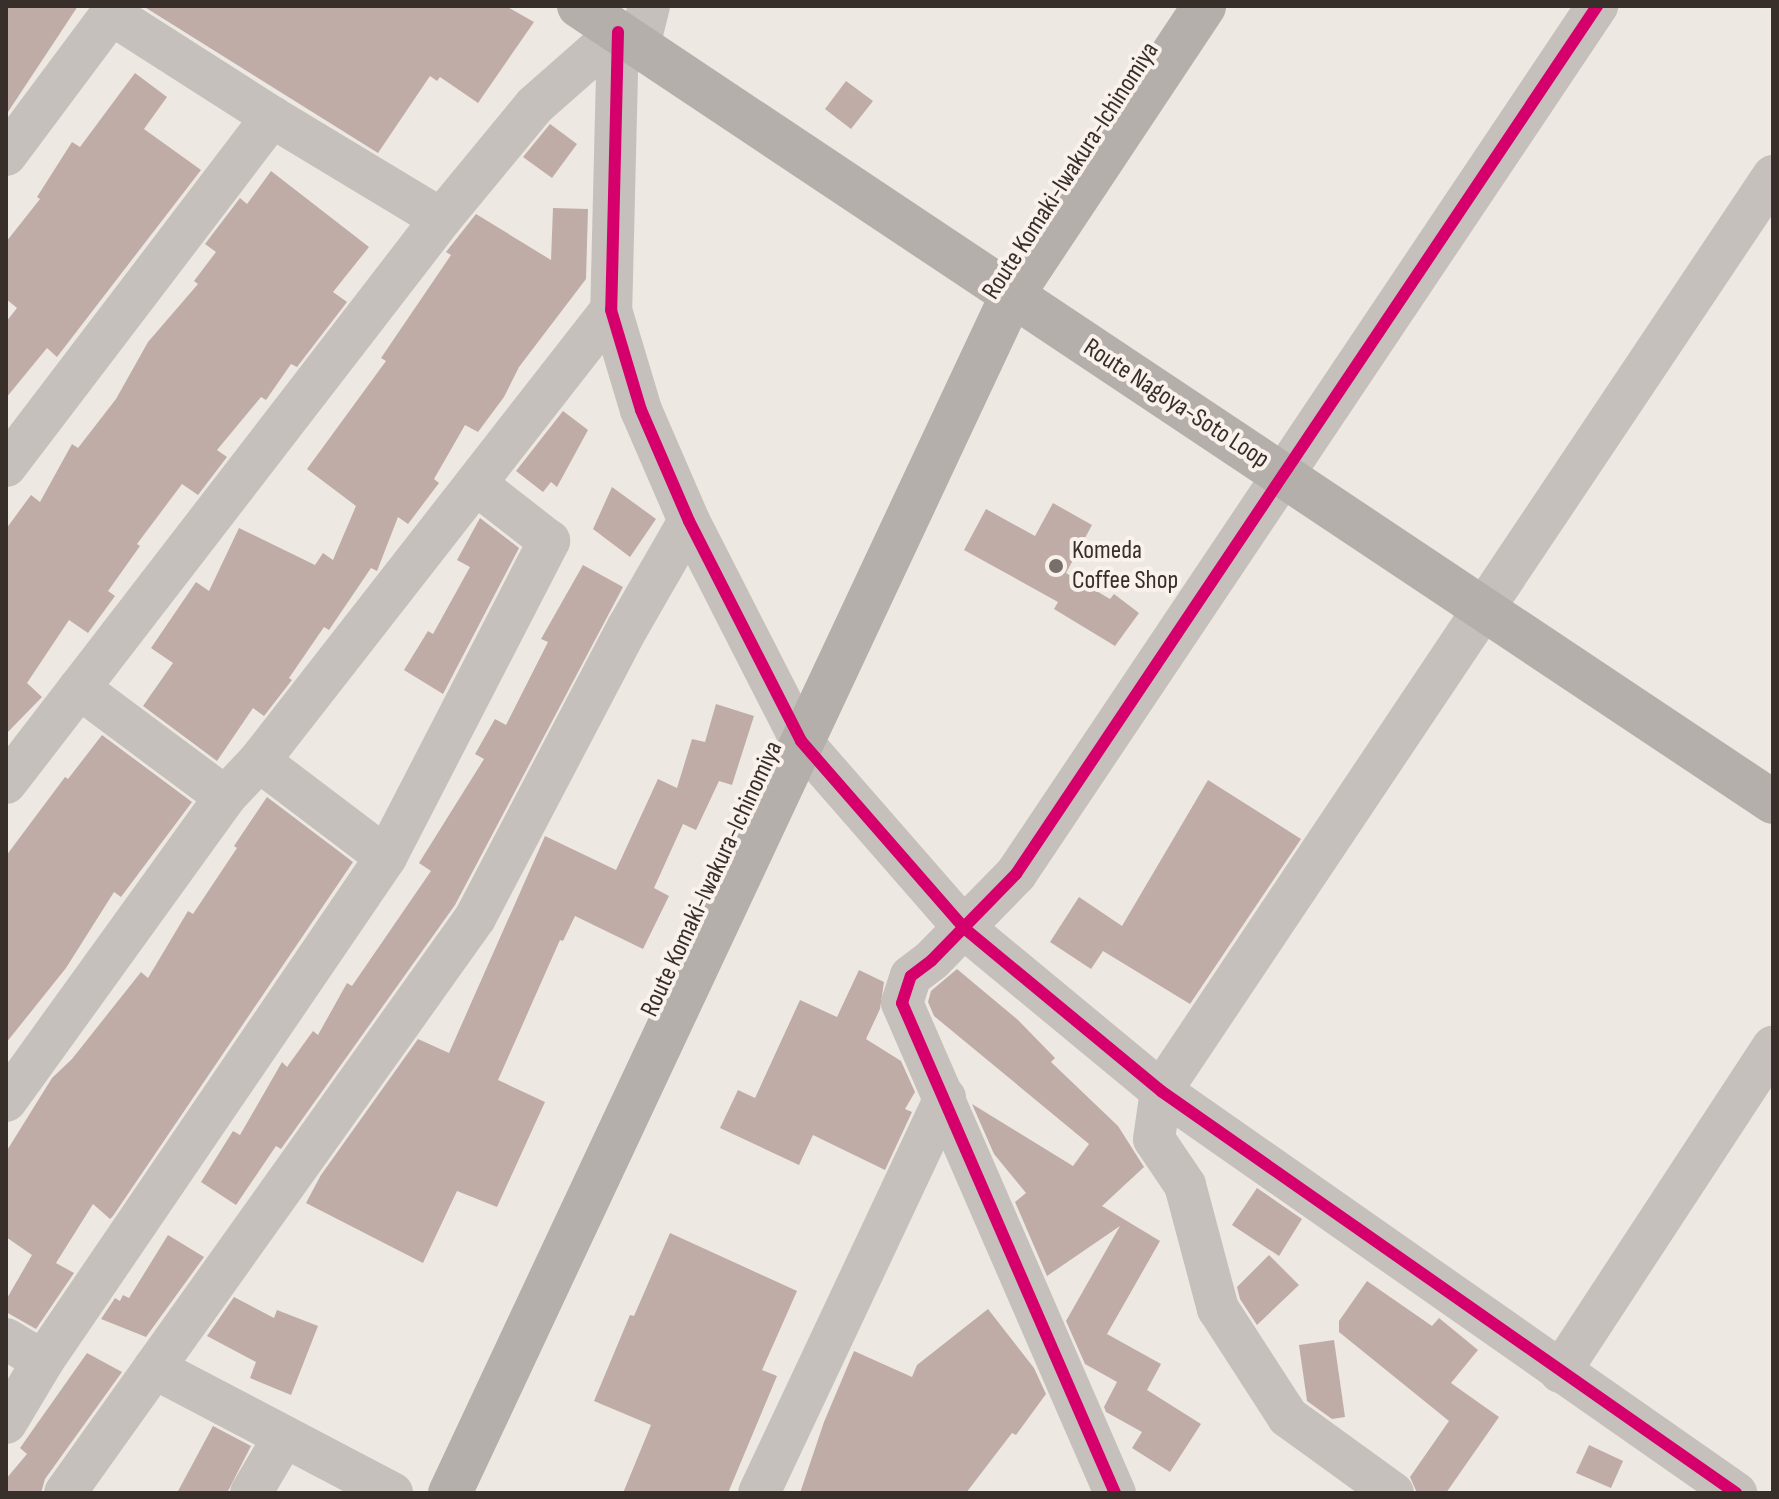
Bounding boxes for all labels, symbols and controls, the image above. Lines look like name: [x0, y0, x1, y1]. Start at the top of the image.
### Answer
street label: Route Komaki-Iwakura-Ichinomiya: [976, 37, 1166, 305]
street label: Route Nagoya-Soto Loop: [1077, 332, 1275, 476]
place label: Komeda Coffee Shop: [1072, 535, 1178, 596]
marker: Komeda Coffee Shop: [1047, 557, 1065, 575]
street label: Route Komaki-Iwakura-Ichinomiya: [634, 736, 790, 1022]

